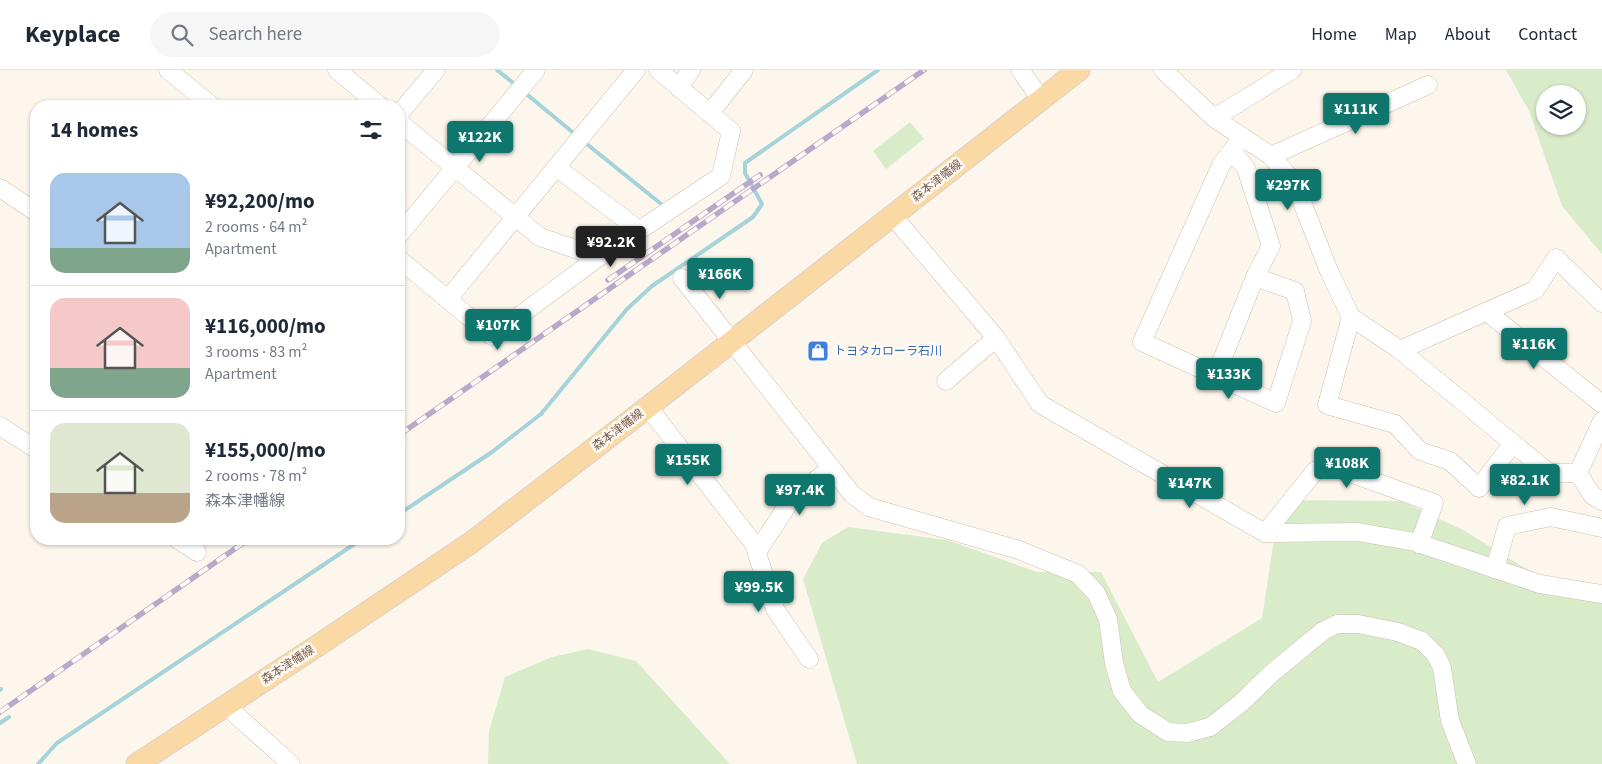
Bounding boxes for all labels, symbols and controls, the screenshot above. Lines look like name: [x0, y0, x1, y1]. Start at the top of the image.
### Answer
search box: [150, 12, 500, 57]
text: Keyplace: [25, 17, 120, 52]
icon: search: [168, 21, 196, 49]
text: Search here: [208, 21, 302, 48]
text: Home: [1311, 22, 1357, 47]
text: Map: [1385, 22, 1417, 47]
text: About: [1445, 22, 1490, 47]
text: Contact: [1518, 22, 1577, 47]
map controls: [1536, 85, 1586, 135]
button: layers: [1536, 85, 1586, 135]
pin: ¥111K: [1321, 92, 1391, 135]
text: ¥111K: [1334, 98, 1378, 120]
text: 14 homes: [50, 115, 138, 145]
icon: filters: [357, 116, 385, 144]
pin: ¥122K: [445, 121, 515, 163]
text: ¥122K: [458, 126, 502, 148]
street label: 森本津幡線: [908, 156, 966, 206]
pin: ¥297K: [1253, 168, 1323, 211]
text: ¥297K: [1266, 174, 1310, 196]
text: ¥92,200/mo: [205, 186, 315, 216]
icon: home: [90, 193, 150, 253]
text: 2 rooms · 64 m²: [205, 216, 307, 238]
pin: ¥92.2K: [570, 226, 652, 268]
text: ¥92.2K: [587, 231, 635, 253]
text: Apartment: [205, 238, 277, 260]
pin: ¥166K: [685, 258, 755, 300]
text: ¥166K: [698, 263, 742, 285]
pin: ¥107K: [463, 308, 533, 351]
text: ¥116,000/mo: [205, 311, 326, 341]
text: ¥107K: [476, 314, 520, 336]
icon: home: [90, 318, 150, 378]
pin: ¥116K: [1499, 328, 1569, 370]
text: ¥116K: [1512, 333, 1556, 355]
shop icon: トヨタカローラ石川: [806, 339, 830, 363]
text: 3 rooms · 83 m²: [205, 341, 307, 363]
place label: トヨタカローラ石川: [834, 343, 942, 360]
pin: ¥133K: [1194, 358, 1264, 400]
text: Apartment: [205, 363, 277, 385]
text: ¥133K: [1207, 363, 1251, 385]
street label: 森本津幡線: [589, 405, 647, 455]
text: ¥155,000/mo: [205, 435, 326, 465]
icon: home: [90, 443, 150, 503]
pin: ¥155K: [653, 444, 723, 486]
pin: ¥108K: [1312, 446, 1382, 489]
text: ¥155K: [666, 449, 710, 471]
text: ¥108K: [1325, 452, 1369, 474]
pin: ¥82.1K: [1484, 464, 1566, 506]
text: 2 rooms · 78 m²: [205, 465, 307, 487]
pin: ¥147K: [1155, 466, 1225, 509]
text: ¥82.1K: [1501, 469, 1549, 491]
text: ¥147K: [1168, 472, 1212, 494]
pin: ¥97.4K: [759, 474, 841, 516]
text: ¥97.4K: [776, 479, 824, 501]
text: 森本津幡線: [205, 490, 285, 512]
pin: ¥99.5K: [718, 570, 800, 613]
text: ¥99.5K: [735, 576, 783, 598]
street label: 森本津幡線: [258, 642, 318, 688]

